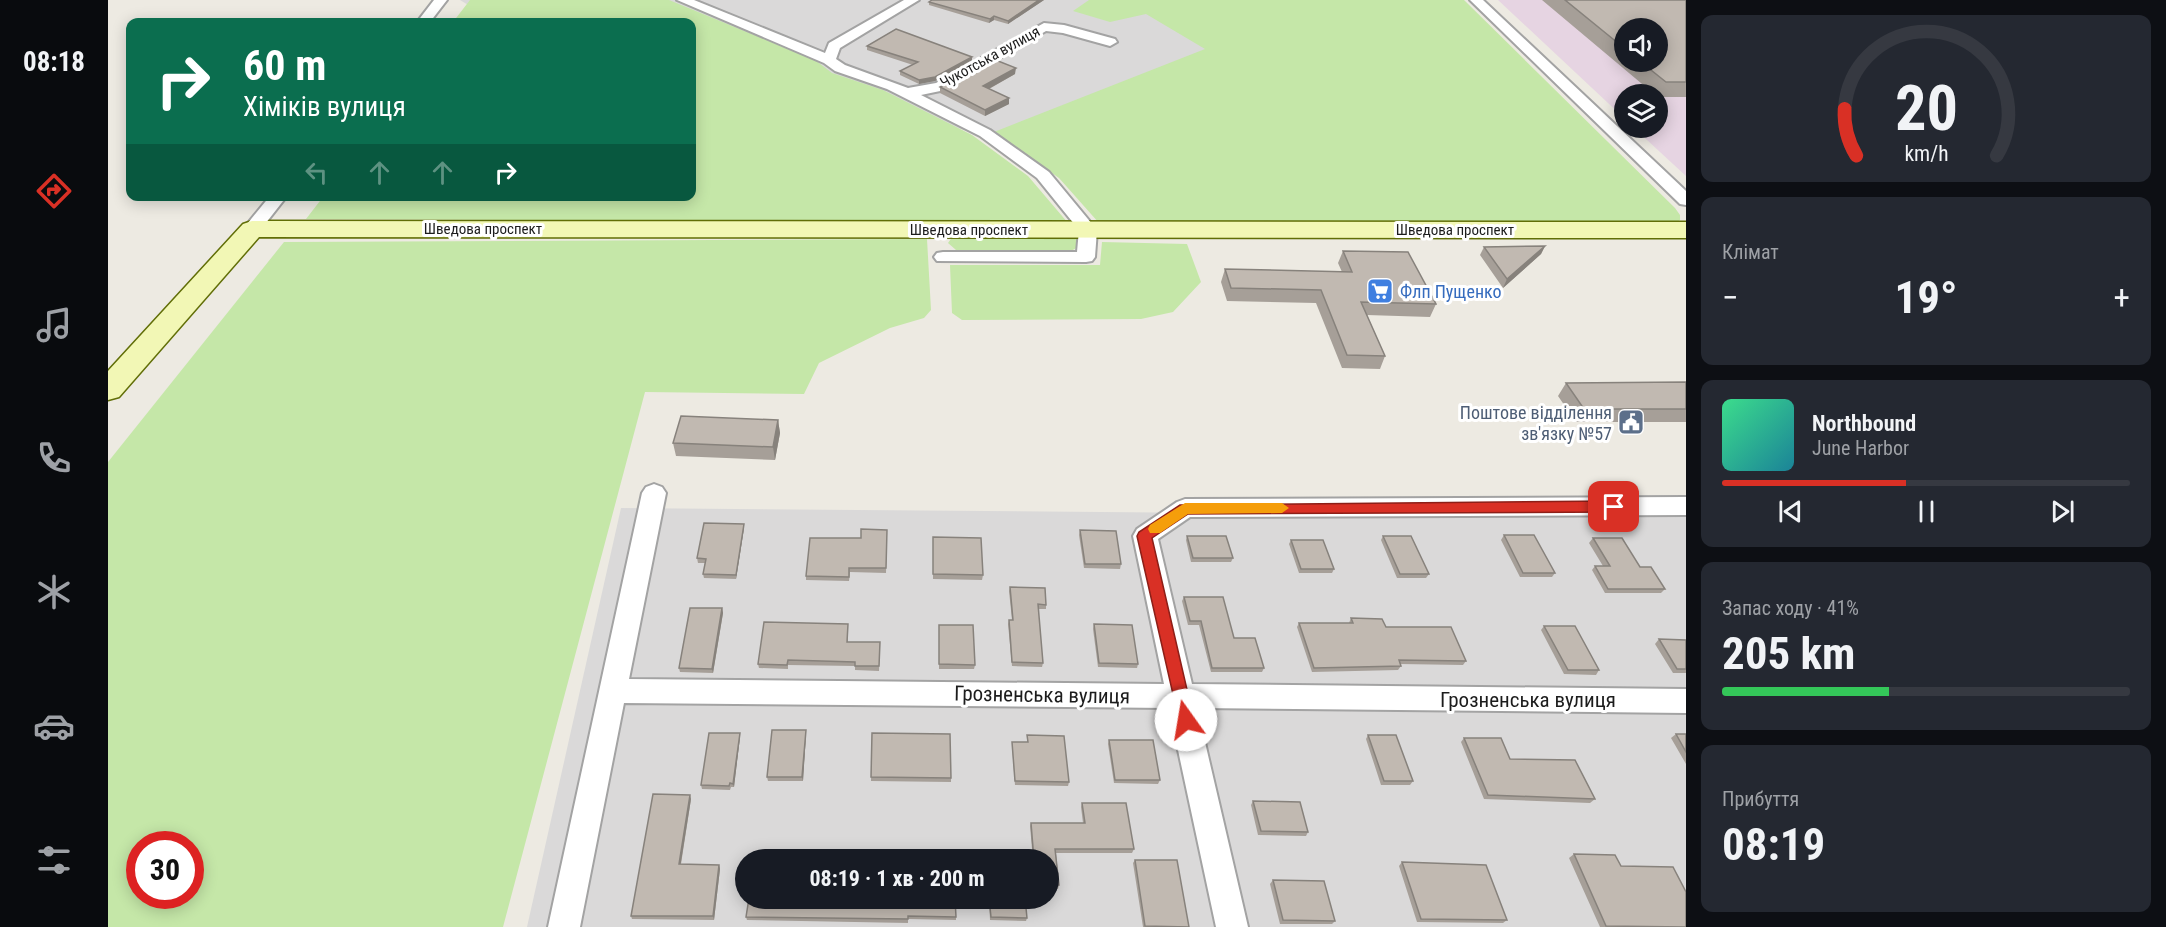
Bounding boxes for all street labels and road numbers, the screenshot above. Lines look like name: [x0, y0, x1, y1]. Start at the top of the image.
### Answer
street label: Чукотська вулиця: [937, 22, 1043, 92]
street label: Шведова проспект: [424, 220, 542, 238]
street label: Шведова проспект: [910, 221, 1028, 239]
street label: Шведова проспект: [1396, 221, 1514, 239]
street label: Грозненська вулиця: [954, 681, 1130, 709]
street label: Грозненська вулиця: [1440, 688, 1616, 712]

